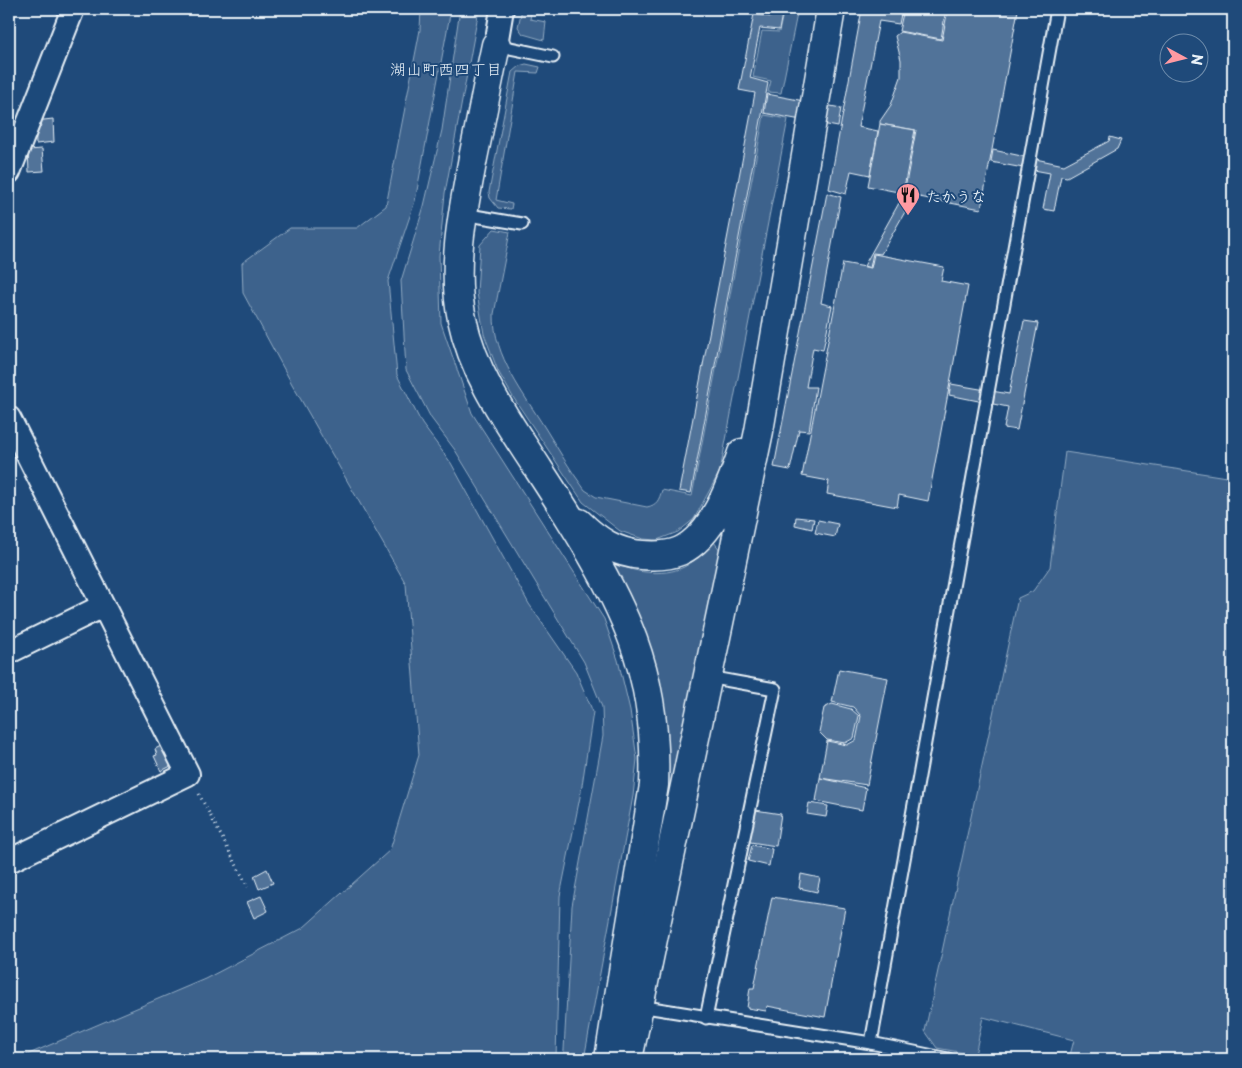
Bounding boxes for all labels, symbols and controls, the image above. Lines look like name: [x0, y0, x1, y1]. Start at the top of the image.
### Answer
north arrow: [1160, 32, 1210, 82]
text: N: [1186, 53, 1208, 66]
district label: 湖山町西四丁目: [390, 56, 502, 80]
restaurant icon: たかうな: [895, 182, 921, 216]
place label: たかうな: [926, 184, 986, 207]

